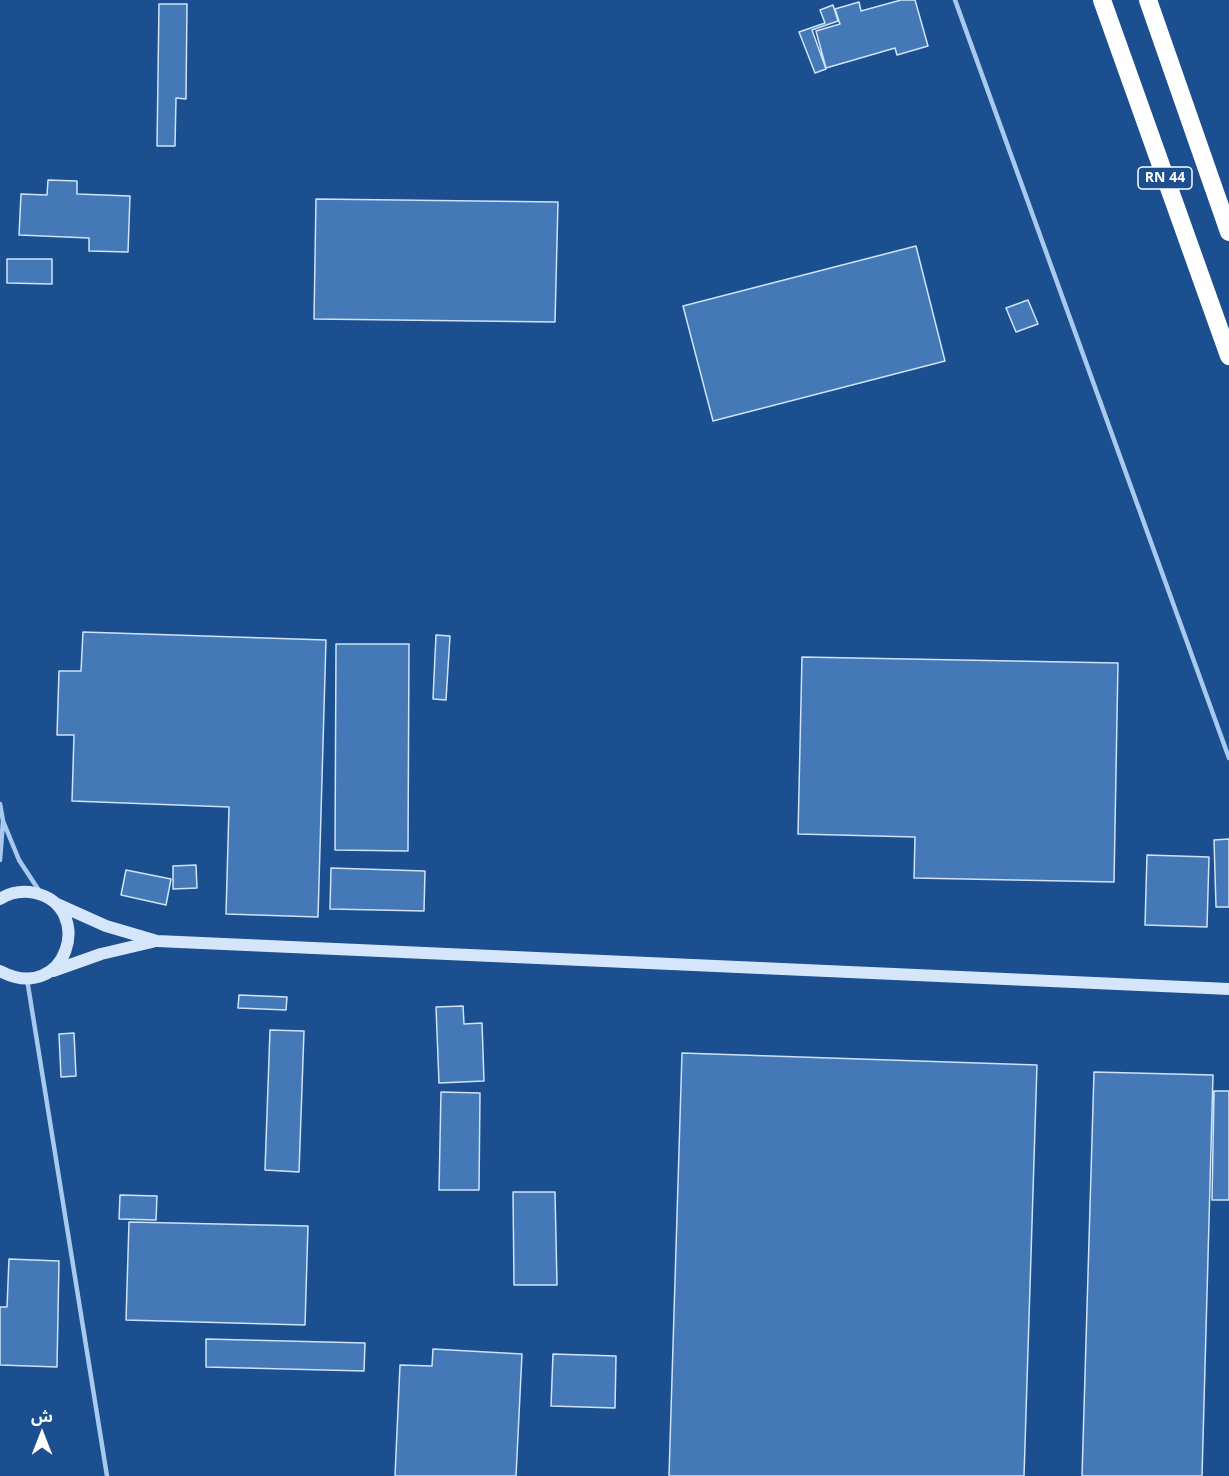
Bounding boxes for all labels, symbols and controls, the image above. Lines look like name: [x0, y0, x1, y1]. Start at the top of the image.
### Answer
road number: RN 44: [1138, 167, 1192, 189]
north arrow: [12, 1404, 72, 1464]
text: ش: [31, 1405, 53, 1427]

